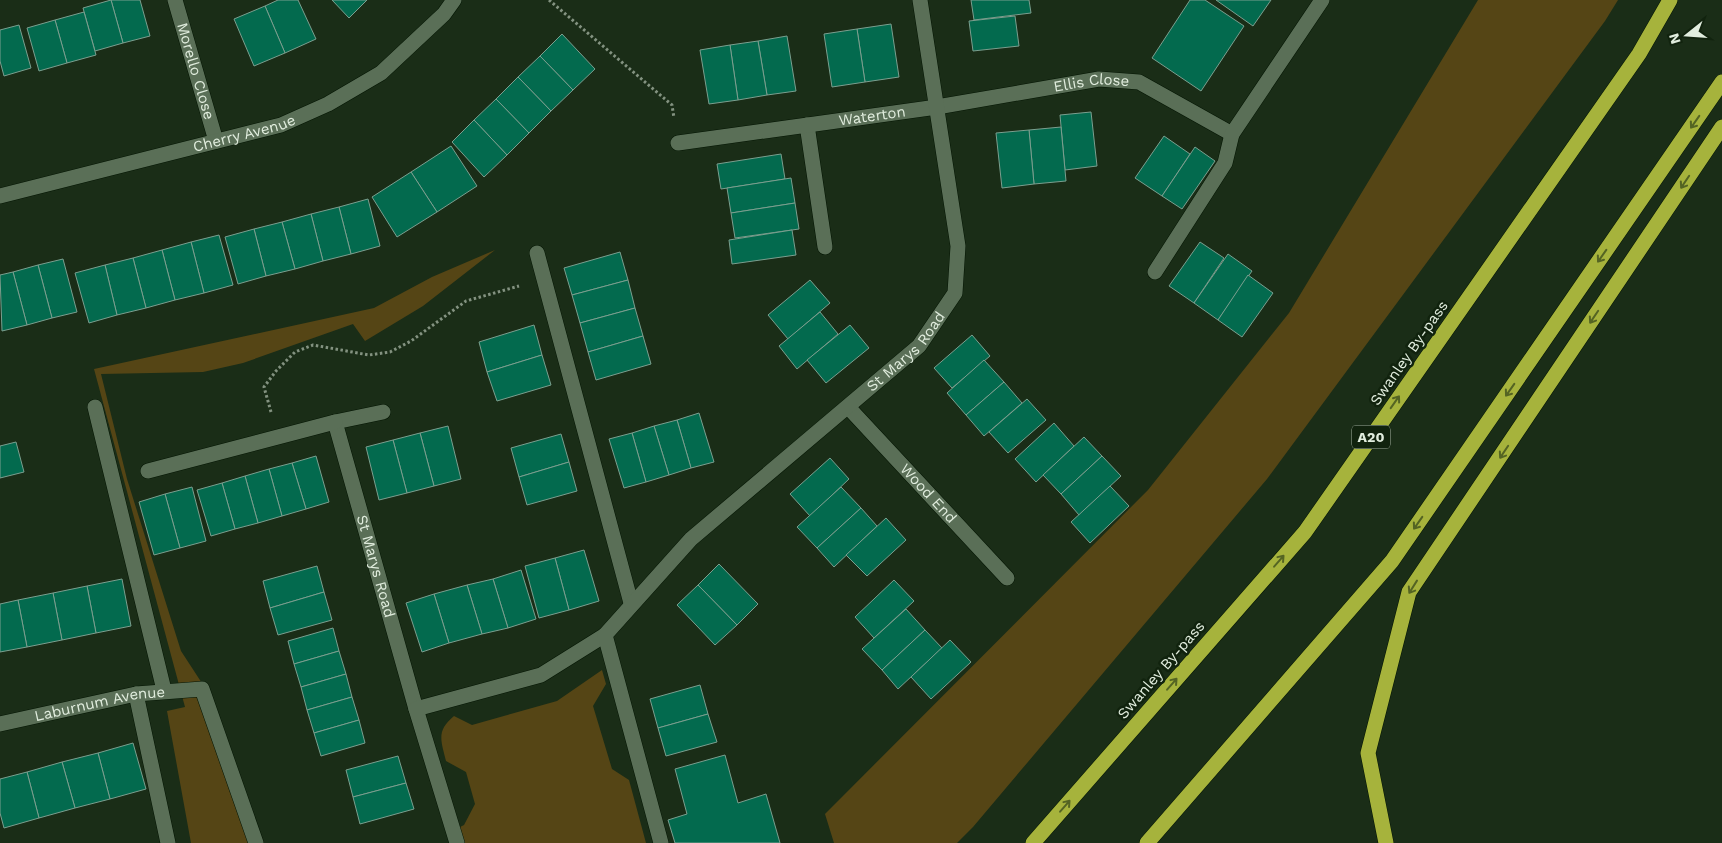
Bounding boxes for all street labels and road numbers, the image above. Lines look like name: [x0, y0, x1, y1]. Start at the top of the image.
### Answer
street label: Morello Close: [173, 21, 218, 122]
street label: Ellis Close: [1052, 70, 1130, 96]
street label: Waterton: [838, 102, 907, 130]
street label: Cherry Avenue: [191, 111, 298, 156]
street label: Swanley By-pass: [1366, 297, 1452, 409]
street label: St Marys Road: [863, 308, 949, 395]
road number: A20: [1352, 426, 1390, 448]
street label: Wood End: [896, 460, 960, 527]
street label: St Marys Road: [353, 513, 399, 620]
street label: Swanley By-pass: [1114, 617, 1208, 723]
street label: Laburnum Avenue: [33, 683, 166, 725]

